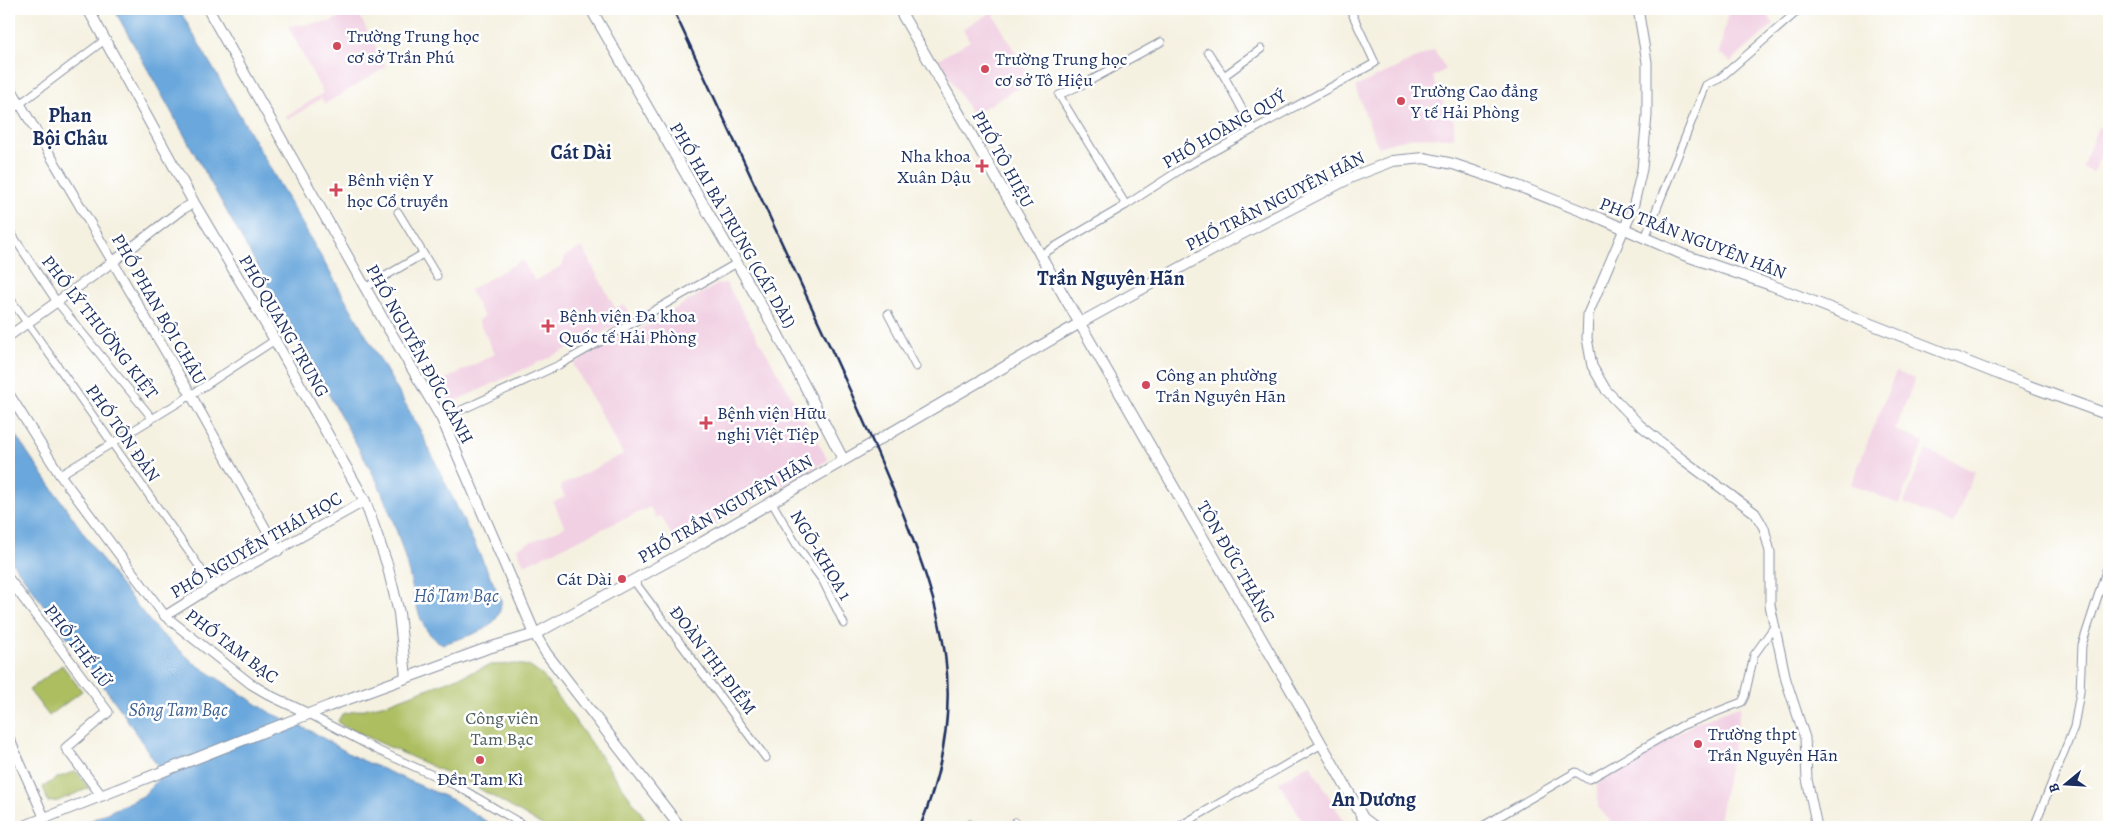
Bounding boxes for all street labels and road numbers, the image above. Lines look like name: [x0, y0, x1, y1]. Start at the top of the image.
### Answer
street label: PHỐ HOÀNG QUÝ: [1158, 83, 1291, 174]
street label: PHỐ TÔ HIỆU: [966, 106, 1040, 212]
street label: PHỐ HAI BÀ TRƯNG (CÁT DÀI): [664, 118, 802, 332]
street label: PHỐ TRẦN NGUYÊN HÃN: [1181, 145, 1369, 257]
street label: PHỐ TRẦN NGUYÊN HÃN: [1596, 191, 1790, 285]
street label: PHỐ PHAN BỘI CHÂU: [106, 229, 212, 389]
street label: PHỐ LÝ THƯỜNG KIỆT: [36, 250, 164, 404]
street label: PHỐ QUANG TRUNG: [233, 250, 335, 402]
street label: PHỐ NGUYỄN ĐỨC CẢNH: [361, 260, 479, 448]
street label: PHỐ TÔN ĐẢN: [80, 379, 166, 487]
street label: PHỐ TRẦN NGUYÊN HÃN: [633, 449, 817, 569]
street label: PHỐ NGUYỄN THÁI HỌC: [166, 486, 346, 604]
street label: TÔN ĐỨC THẮNG: [1191, 497, 1281, 627]
street label: NGÕ-KHOA 1: [785, 505, 857, 605]
street label: PHỐ THẾ LỮ: [39, 599, 118, 693]
street label: ĐOÀN THỊ ĐIỂM: [664, 601, 762, 719]
street label: PHỐ TAM BẠC: [181, 603, 283, 689]

